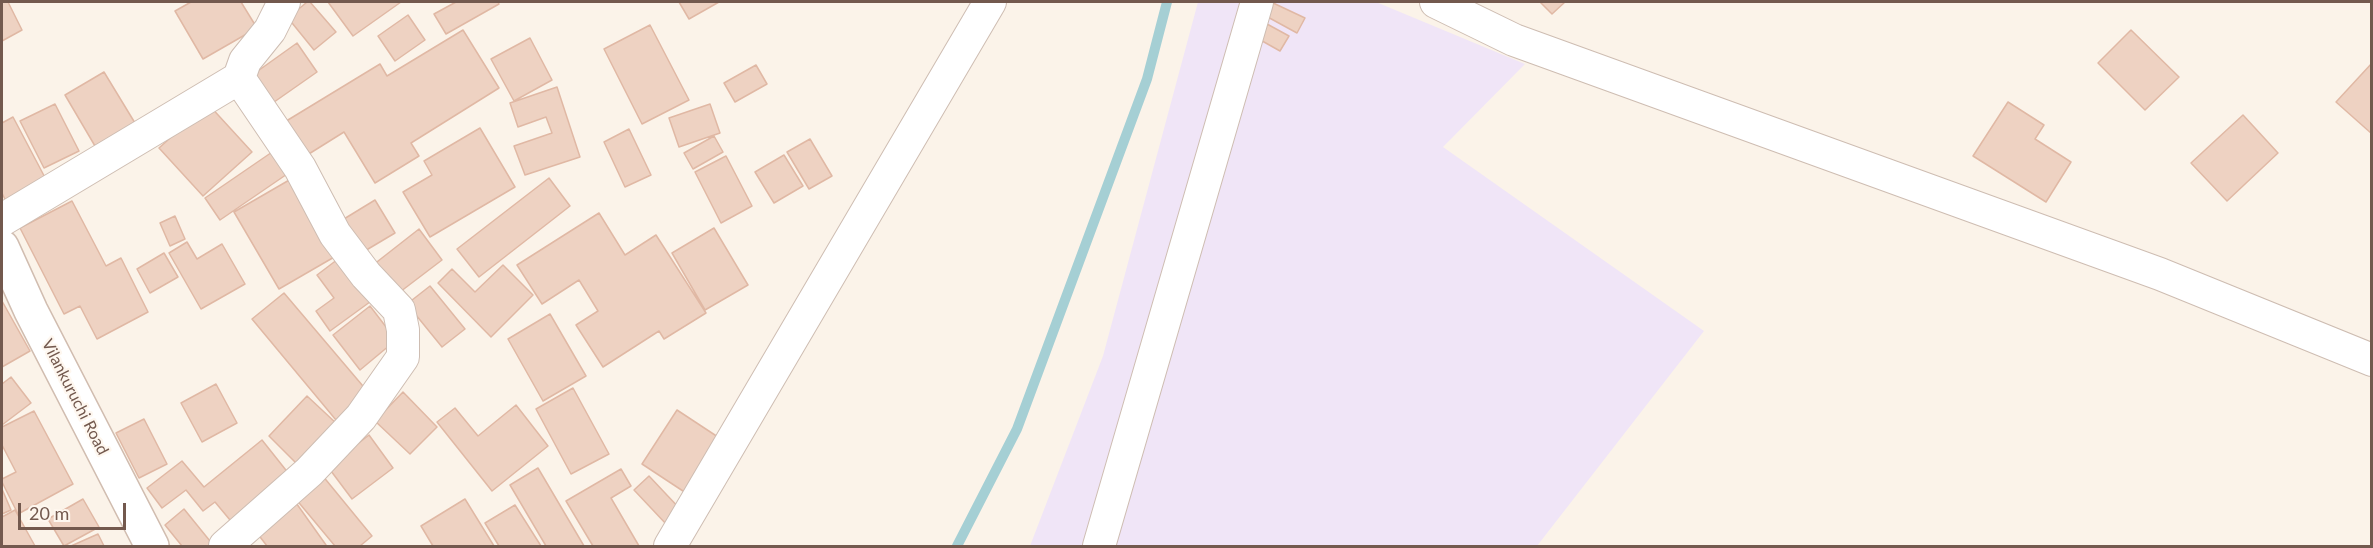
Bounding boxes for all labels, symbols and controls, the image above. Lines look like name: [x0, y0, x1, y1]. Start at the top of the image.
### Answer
street label: Vilankuruchi Road: [38, 336, 112, 458]
scale bar: [21, 491, 129, 529]
text: 20 m: [29, 502, 69, 524]

